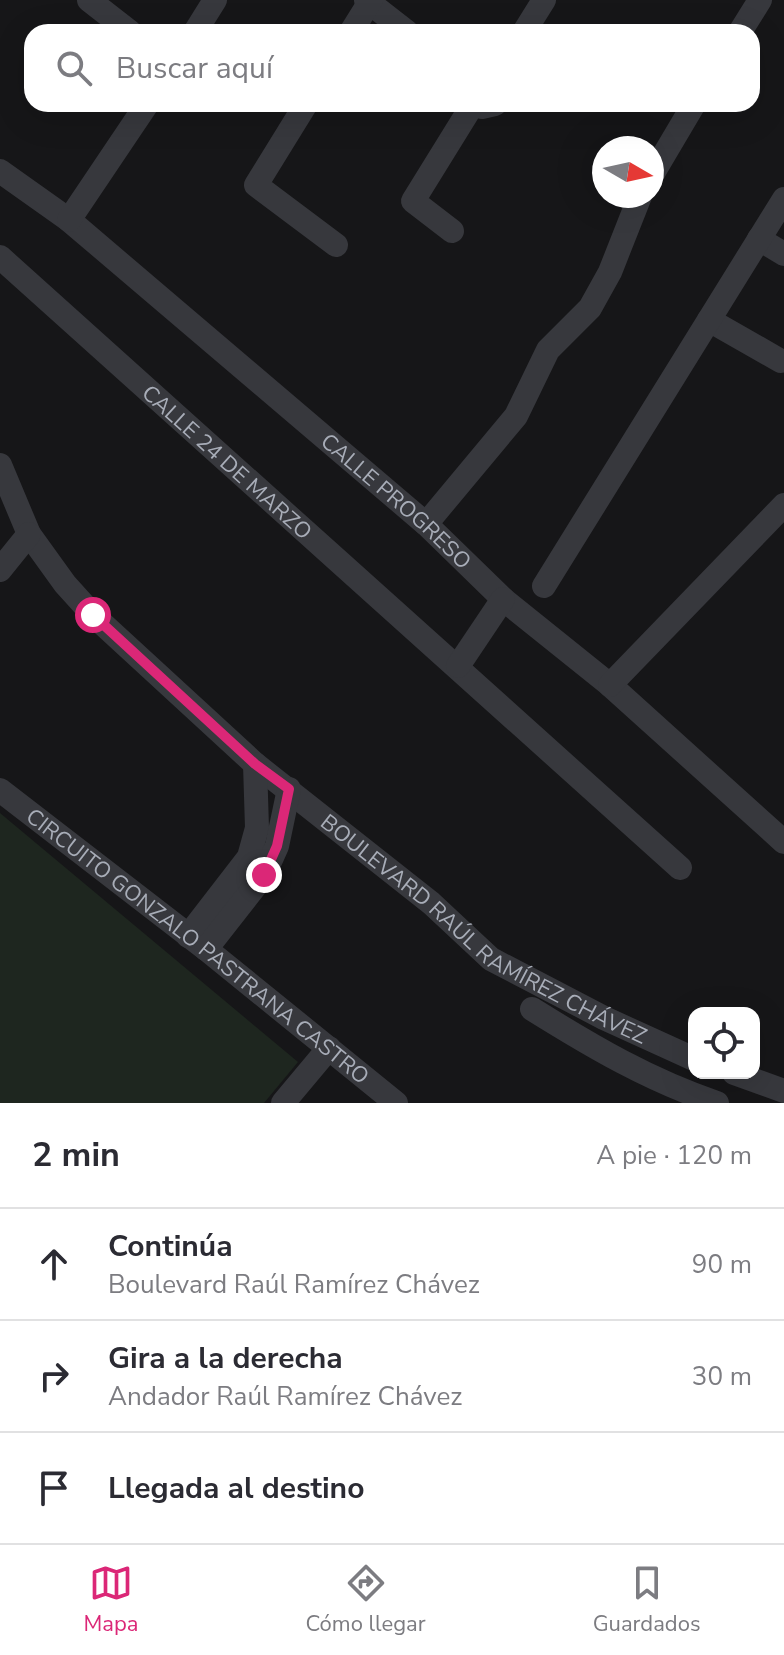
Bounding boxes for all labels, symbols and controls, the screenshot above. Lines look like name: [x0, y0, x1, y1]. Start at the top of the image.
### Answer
search box: [24, 24, 760, 112]
icon: search: [52, 46, 96, 90]
text: Buscar aquí: [116, 48, 273, 89]
north arrow: [592, 136, 664, 208]
street label: CALLE 24 DE MARZO: [135, 378, 318, 547]
street label: CALLE PROGRESO: [314, 427, 478, 576]
route start: [75, 597, 111, 633]
street label: CIRCUITO GONZALO PASTRANA CASTRO: [20, 802, 375, 1091]
street label: BOULEVARD RAÚL RAMÍREZ CHÁVEZ: [314, 807, 651, 1052]
route end: [246, 857, 282, 893]
map controls: [688, 1007, 760, 1079]
button: locate: [688, 1007, 760, 1079]
text: 2 min: [32, 1132, 120, 1178]
text: A pie · 120 m: [596, 1138, 752, 1173]
text: Continúa: [108, 1226, 233, 1267]
icon: ahead: [32, 1242, 76, 1286]
text: 90 m: [692, 1247, 752, 1282]
text: Boulevard Raúl Ramírez Chávez: [108, 1267, 480, 1302]
text: Gira a la derecha: [108, 1338, 343, 1379]
icon: right: [32, 1354, 76, 1398]
text: 30 m: [692, 1359, 752, 1394]
text: Andador Raúl Ramírez Chávez: [108, 1379, 462, 1414]
icon: arrive: [32, 1466, 76, 1510]
text: Llegada al destino: [108, 1468, 364, 1509]
tab: Mapa: [84, 1561, 138, 1639]
tab: Cómo llegar: [306, 1561, 426, 1639]
tab: Guardados: [593, 1561, 700, 1639]

